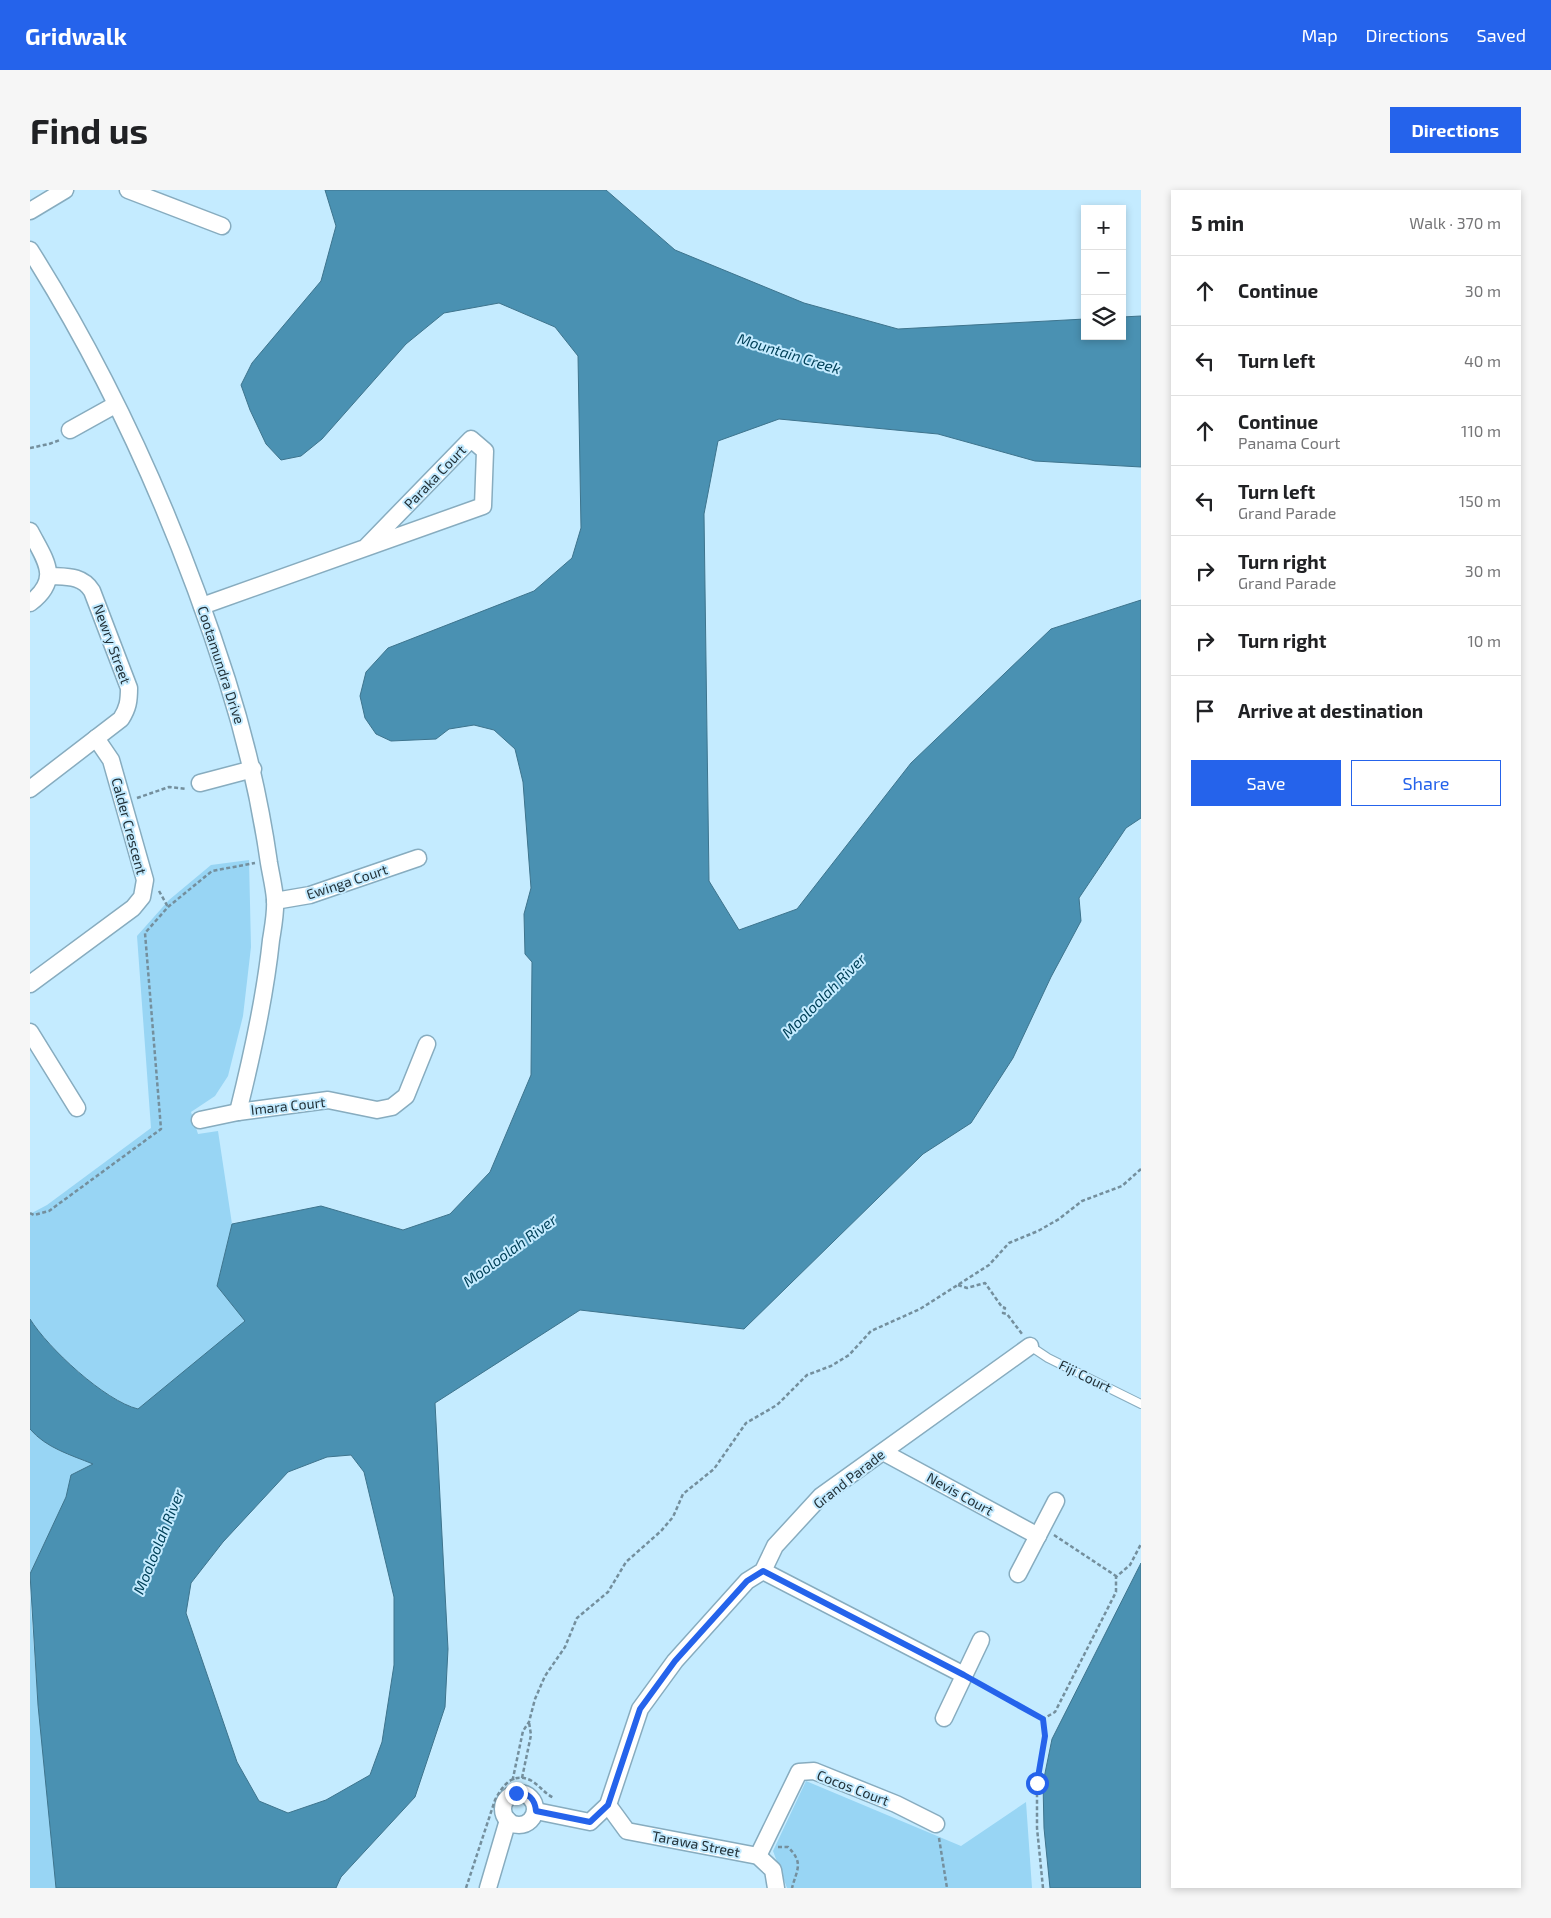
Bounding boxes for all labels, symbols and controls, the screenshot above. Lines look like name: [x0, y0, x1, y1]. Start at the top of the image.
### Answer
text: Gridwalk: [25, 21, 127, 50]
text: Map: [1301, 24, 1338, 46]
text: Directions: [1366, 24, 1449, 46]
text: Saved: [1477, 24, 1526, 46]
button: Directions: [1390, 107, 1521, 153]
text: Find us: [30, 109, 148, 151]
map controls: [1081, 205, 1126, 340]
button: +: [1081, 205, 1126, 250]
text: 5 min: [1191, 210, 1244, 235]
text: Walk · 370 m: [1409, 213, 1501, 232]
button: −: [1081, 250, 1126, 295]
icon: ahead: [1191, 277, 1219, 305]
text: Continue: [1238, 279, 1318, 302]
text: 30 m: [1465, 281, 1501, 300]
button: layers: [1081, 295, 1126, 340]
water label: Mountain Creek: [736, 329, 843, 377]
icon: left: [1191, 347, 1219, 375]
text: Turn left: [1238, 349, 1315, 372]
text: 40 m: [1464, 351, 1501, 370]
text: Continue: [1238, 410, 1318, 433]
icon: ahead: [1191, 417, 1219, 445]
text: 110 m: [1461, 421, 1501, 440]
text: Panama Court: [1238, 433, 1340, 452]
street label: Paraka Court: [400, 441, 469, 512]
text: Turn left: [1238, 480, 1315, 503]
icon: left: [1191, 487, 1219, 515]
text: 150 m: [1459, 491, 1501, 510]
text: Grand Parade: [1238, 503, 1336, 522]
text: Turn right: [1238, 550, 1326, 573]
icon: right: [1191, 557, 1219, 585]
text: 30 m: [1465, 561, 1501, 580]
text: Grand Parade: [1238, 573, 1336, 592]
street label: Newry Street: [90, 602, 135, 686]
street label: Cootamundra Drive: [194, 604, 249, 726]
icon: right: [1191, 627, 1219, 655]
text: Turn right: [1238, 629, 1326, 652]
text: 10 m: [1467, 631, 1501, 650]
icon: arrive: [1191, 697, 1219, 725]
text: Arrive at destination: [1238, 699, 1423, 722]
button: Save: [1191, 760, 1341, 806]
button: Share: [1351, 760, 1501, 806]
street label: Calder Crescent: [108, 776, 151, 876]
street label: Ewinga Court: [304, 860, 390, 903]
water label: Mooloolah River: [778, 949, 870, 1041]
street label: Imara Court: [250, 1093, 326, 1118]
water label: Mooloolah River: [459, 1210, 561, 1290]
street label: Fiji Court: [1056, 1356, 1114, 1395]
street label: Grand Parade: [810, 1445, 888, 1512]
street label: Nevis Court: [924, 1468, 996, 1519]
water label: Mooloolah River: [129, 1486, 188, 1597]
street label: Cocos Court: [815, 1766, 892, 1809]
route start: [1026, 1772, 1049, 1795]
route end: [505, 1782, 528, 1805]
street label: Tarawa Street: [651, 1827, 741, 1860]

